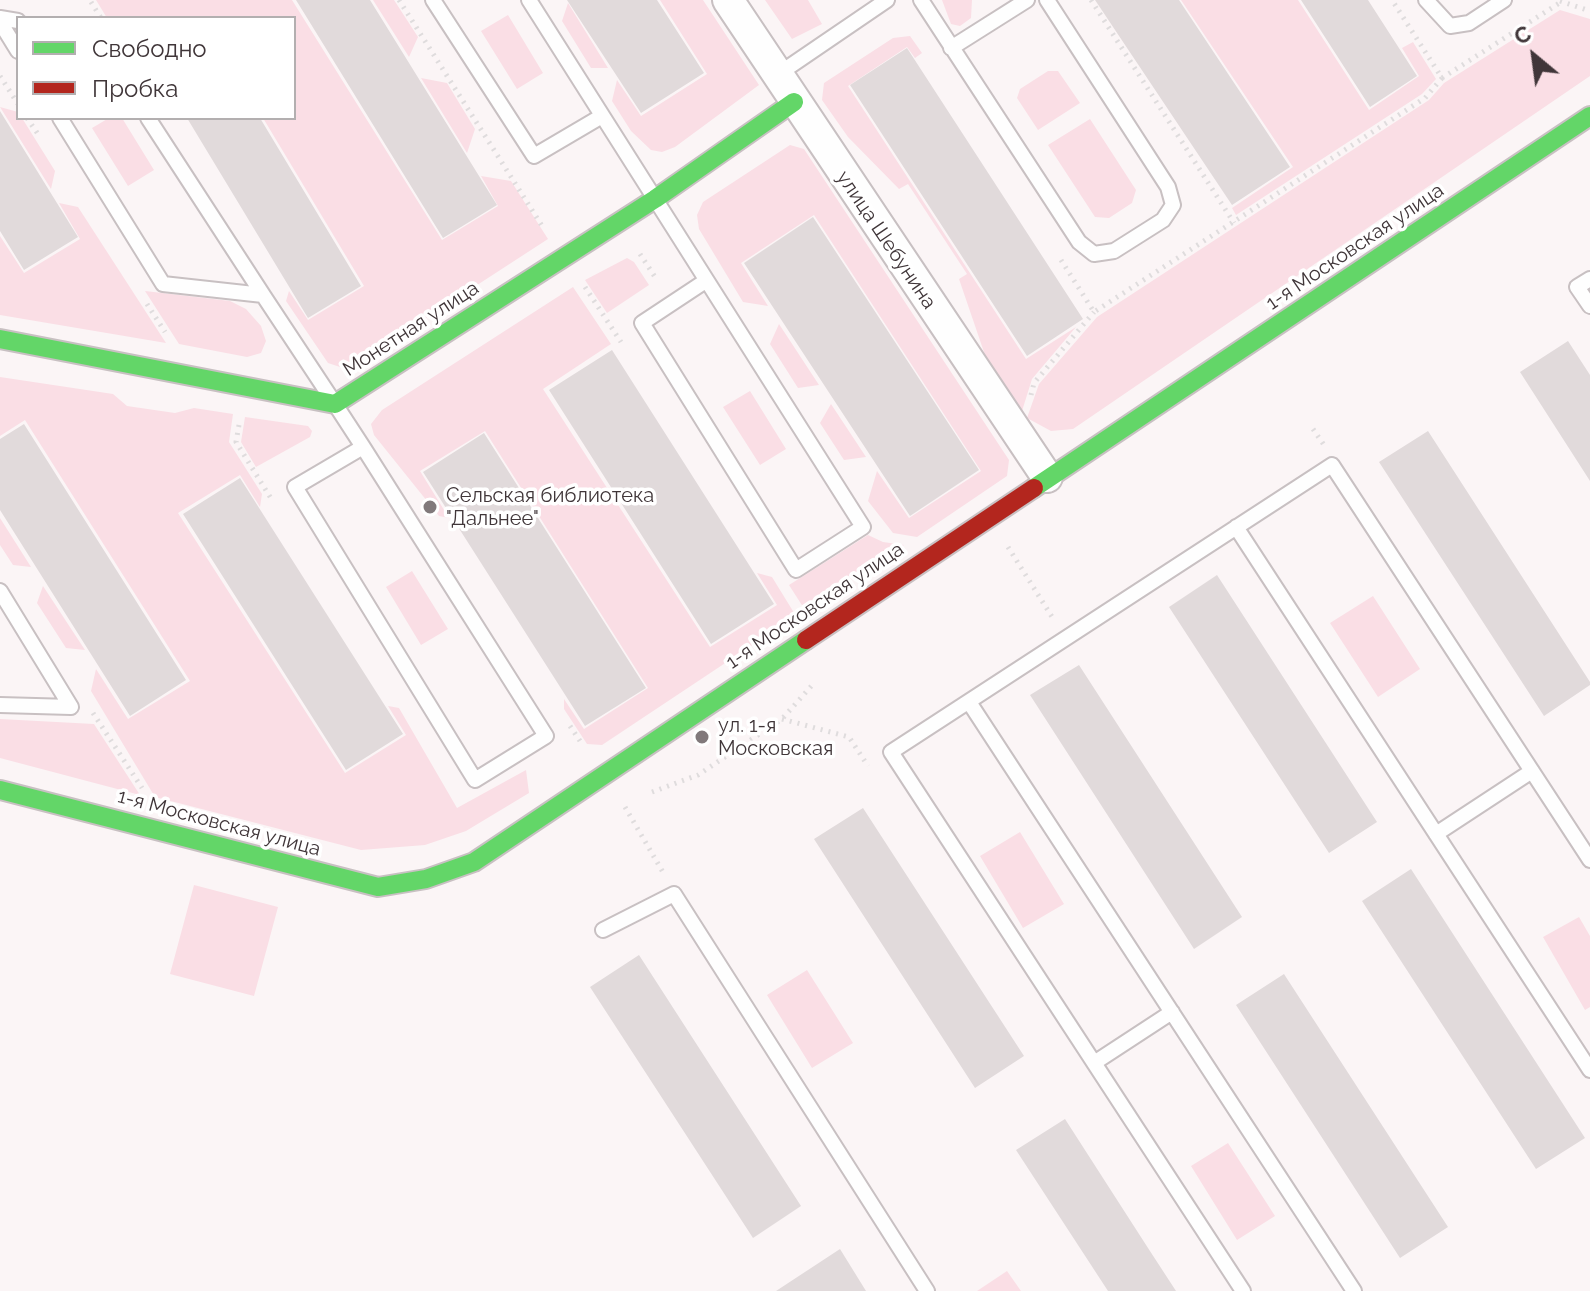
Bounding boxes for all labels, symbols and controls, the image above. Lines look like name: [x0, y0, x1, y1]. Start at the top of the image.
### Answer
legend: [16, 16, 296, 120]
north arrow: [1494, 16, 1574, 96]
text: С: [1509, 20, 1535, 50]
text: Свободно: [92, 34, 207, 63]
text: Пробка: [92, 74, 178, 103]
street label: улица Шебунина: [831, 166, 941, 314]
street label: 1-я Московская улица: [1262, 179, 1448, 315]
street label: Монетная улица: [339, 276, 483, 382]
place label: Сельская библиотека "Дальнее": [446, 484, 654, 531]
marker: Сельская библиотека "Дальнее": [421, 498, 439, 516]
street label: 1-я Московская улица: [722, 538, 908, 674]
place label: ул. 1-я Московская: [718, 714, 833, 761]
marker: ул. 1-я Московская: [693, 728, 711, 746]
street label: 1-я Московская улица: [115, 784, 323, 862]

